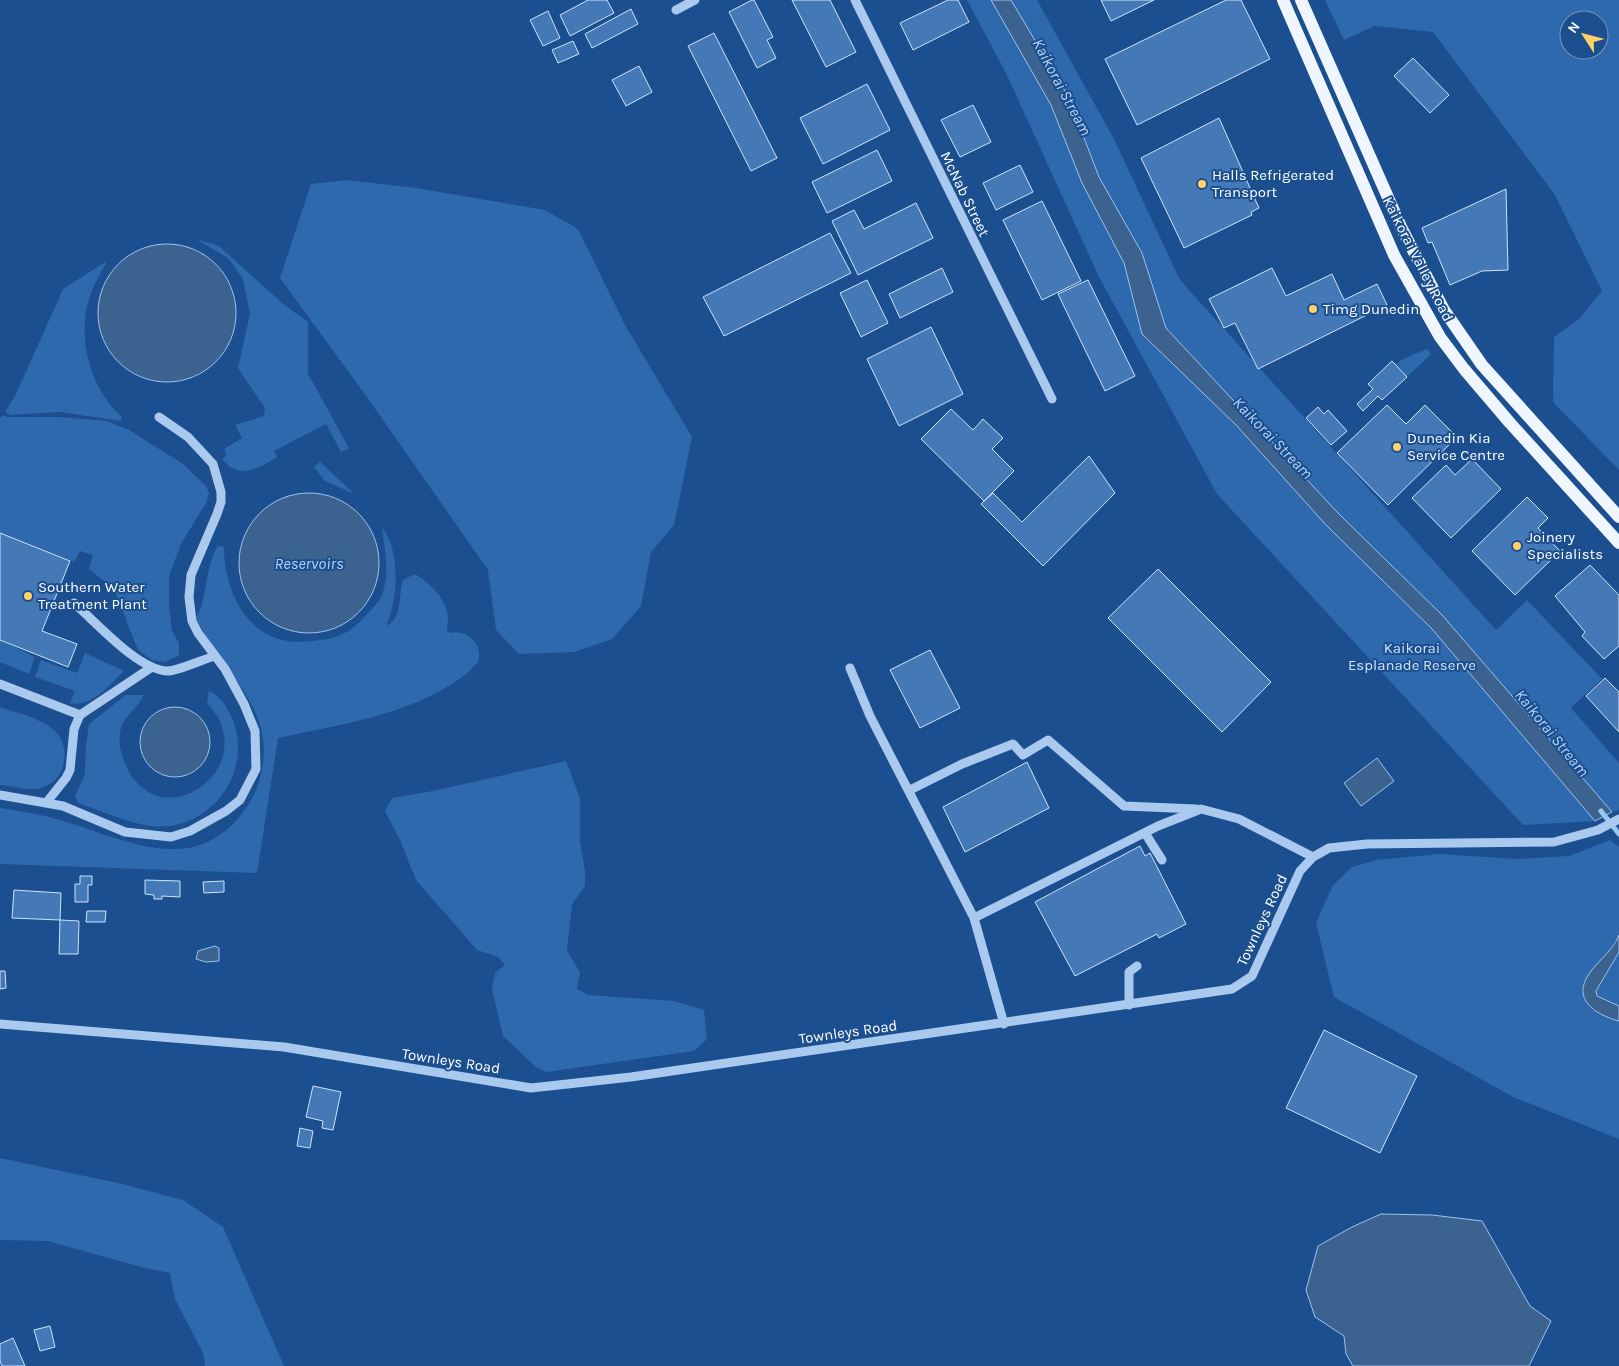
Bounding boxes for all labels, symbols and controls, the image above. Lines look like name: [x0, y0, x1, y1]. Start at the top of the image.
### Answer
north arrow: [1559, 10, 1609, 60]
text: N: [1564, 19, 1584, 37]
water label: Kaikorai Stream: [1029, 35, 1095, 139]
street label: McNab Street: [937, 148, 994, 240]
place label: Halls Refrigerated Transport: [1212, 166, 1334, 201]
marker: Halls Refrigerated Transport: [1196, 178, 1208, 190]
street label: Kaikorai Valley Road: [1379, 194, 1457, 324]
place label: Timg Dunedin: [1323, 300, 1419, 318]
marker: Timg Dunedin: [1307, 303, 1319, 315]
water label: Kaikorai Stream: [1229, 393, 1317, 483]
place label: Dunedin Kia Service Centre: [1407, 429, 1505, 464]
marker: Dunedin Kia Service Centre: [1391, 441, 1403, 453]
place label: Joinery Specialists: [1527, 528, 1603, 563]
marker: Joinery Specialists: [1511, 540, 1523, 552]
water label: Reservoirs: [274, 554, 344, 573]
place label: Southern Water Treatment Plant: [38, 578, 147, 613]
marker: Southern Water Treatment Plant: [22, 590, 34, 602]
park label: Kaikorai Esplanade Reserve: [1348, 639, 1476, 674]
water label: Kaikorai Stream: [1511, 685, 1593, 781]
street label: Townleys Road: [1233, 871, 1291, 969]
street label: Townleys Road: [798, 1016, 898, 1048]
street label: Townleys Road: [401, 1044, 501, 1078]

